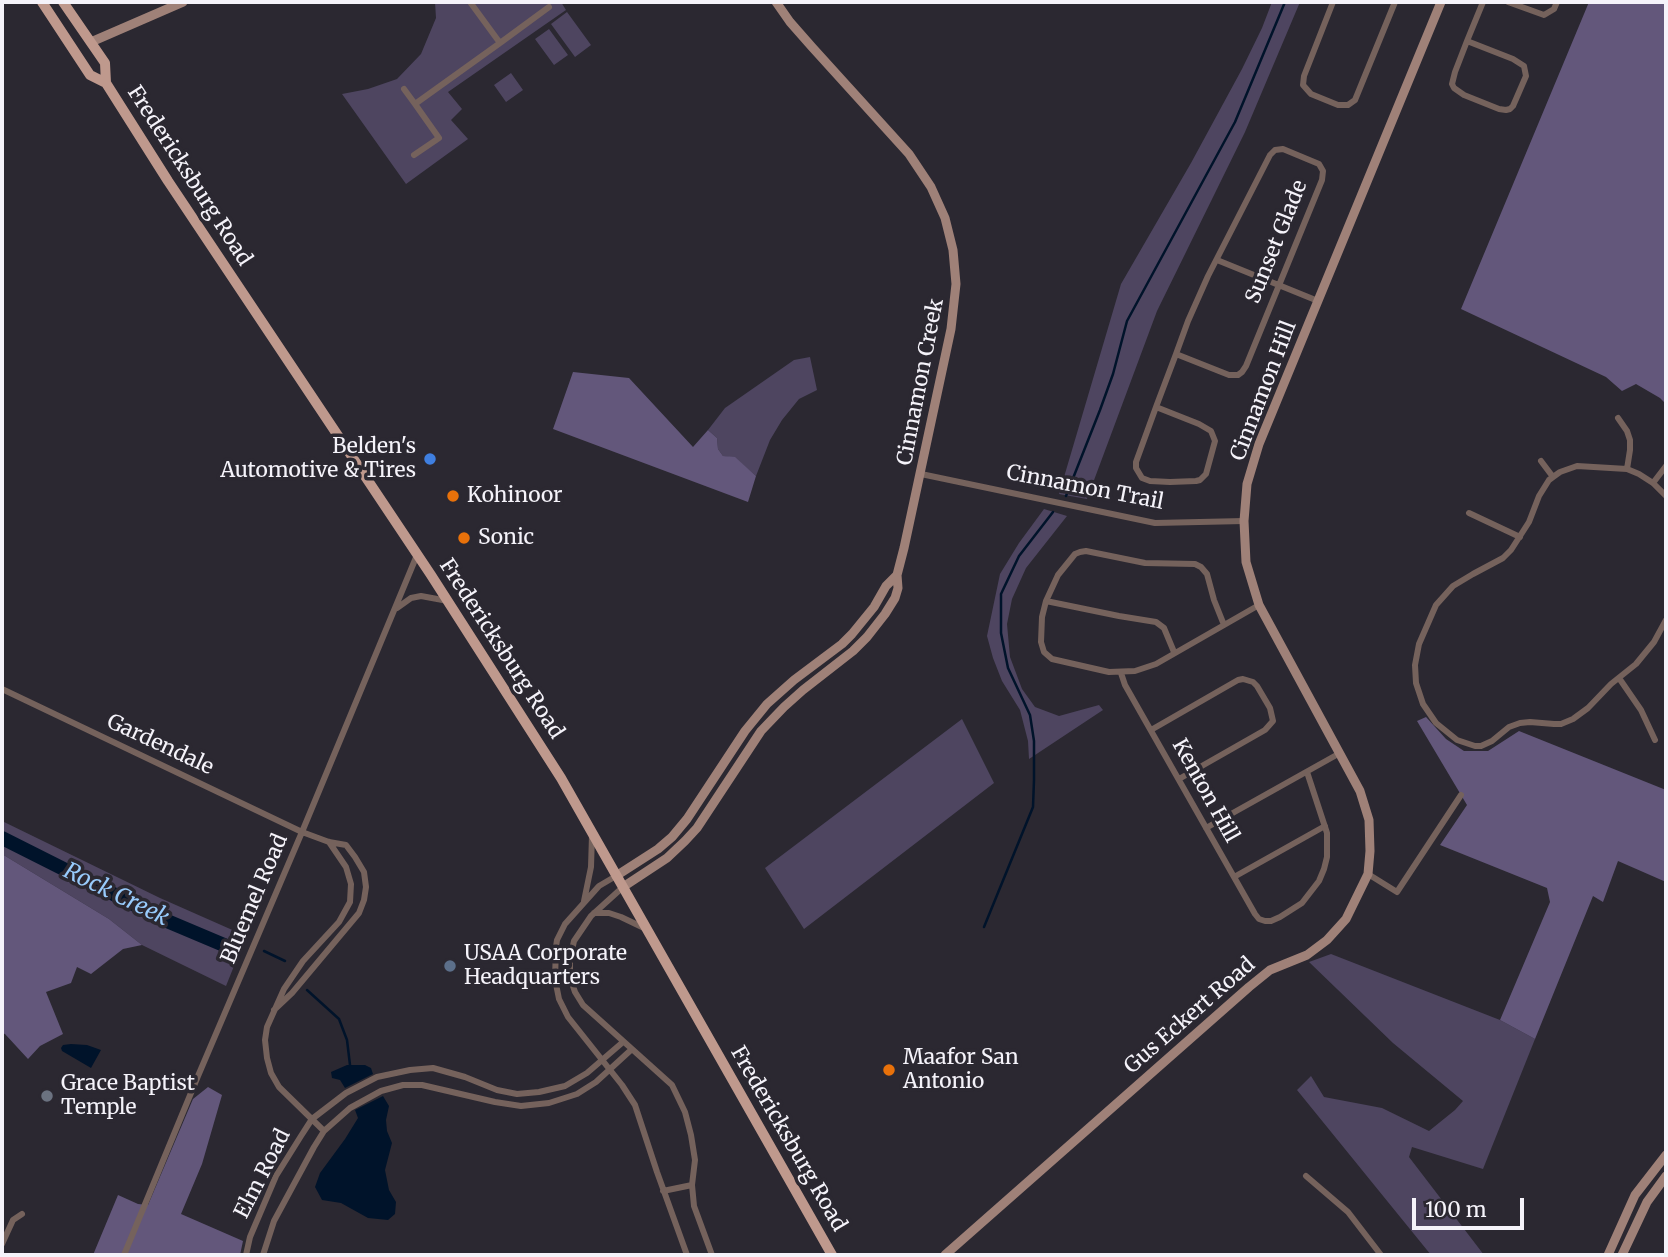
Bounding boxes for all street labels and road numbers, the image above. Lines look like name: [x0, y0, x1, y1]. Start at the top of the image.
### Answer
street label: Fredericksburg Road: [121, 81, 257, 271]
street label: Sunset Glade: [1241, 177, 1313, 307]
street label: Cinnamon Creek: [892, 297, 950, 467]
street label: Cinnamon Hill: [1226, 317, 1302, 465]
street label: Cinnamon Trail: [1004, 460, 1166, 516]
street label: Fredericksburg Road: [433, 554, 569, 744]
street label: Gardendale: [103, 709, 217, 781]
street label: Kenton Hill: [1166, 735, 1244, 847]
street label: Bluemel Road: [216, 830, 294, 968]
street label: Gus Eckert Road: [1120, 952, 1260, 1080]
street label: Fredericksburg Road: [725, 1042, 851, 1236]
street label: Elm Road: [230, 1125, 296, 1223]

